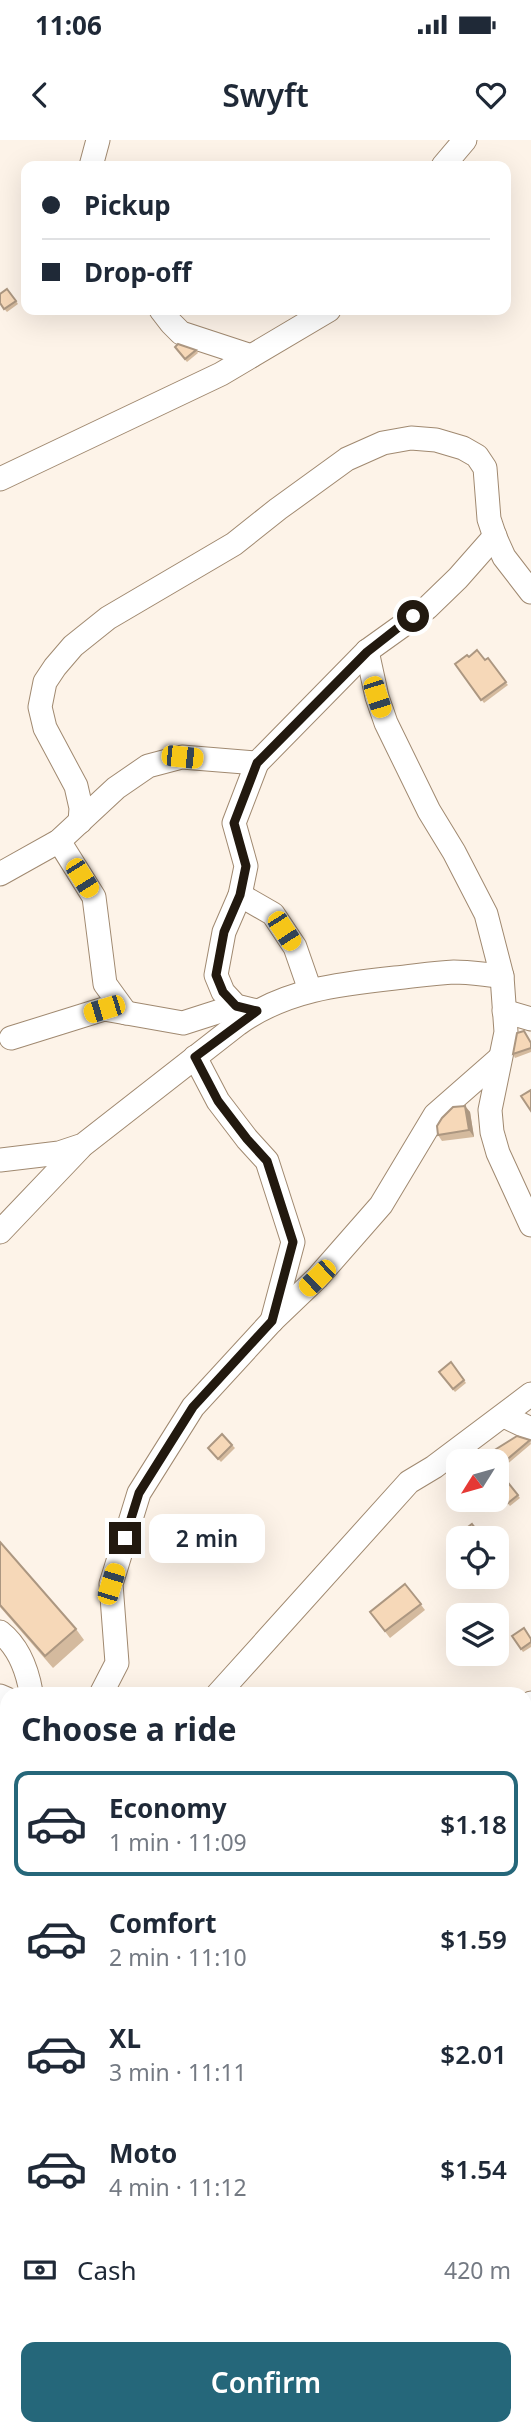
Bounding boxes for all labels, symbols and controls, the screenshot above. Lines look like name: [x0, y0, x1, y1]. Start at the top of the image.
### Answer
text: 11:06: [35, 7, 102, 43]
text: Swyft: [222, 73, 309, 116]
icon: back: [21, 76, 59, 114]
icon: heart: [472, 76, 510, 114]
text: Pickup: [84, 187, 171, 223]
text: Drop-off: [84, 254, 191, 290]
route start: [397, 600, 429, 632]
car: [361, 674, 394, 720]
car: [161, 744, 204, 770]
car: [62, 855, 103, 901]
car: [264, 908, 305, 954]
car: [81, 993, 128, 1025]
car: [295, 1256, 340, 1300]
north arrow: [446, 1449, 509, 1512]
map controls: [446, 1449, 509, 1666]
callout: 2 min: [150, 1514, 265, 1562]
route end: [109, 1522, 141, 1554]
text: 2 min: [176, 1522, 238, 1554]
button: locate: [446, 1526, 509, 1589]
car: [95, 1561, 128, 1607]
button: layers: [446, 1603, 509, 1666]
text: Choose a ride: [21, 1707, 237, 1750]
text: Economy: [109, 1790, 227, 1826]
icon: car: [25, 1792, 88, 1855]
text: $1.18: [440, 1806, 507, 1842]
text: 1 min · 11:09: [109, 1826, 247, 1858]
text: Comfort: [109, 1905, 217, 1941]
icon: car: [25, 1907, 88, 1970]
text: $1.59: [440, 1921, 507, 1957]
text: 2 min · 11:10: [109, 1941, 247, 1973]
text: XL: [109, 2020, 141, 2056]
icon: car: [25, 2022, 88, 2085]
text: $2.01: [440, 2036, 507, 2072]
text: 3 min · 11:11: [109, 2056, 247, 2088]
text: Moto: [109, 2135, 177, 2171]
icon: car: [25, 2137, 88, 2200]
text: $1.54: [440, 2151, 507, 2187]
text: 4 min · 11:12: [109, 2171, 247, 2203]
icon: cash: [21, 2251, 59, 2289]
text: Cash: [77, 2252, 137, 2288]
text: 420 m: [444, 2254, 511, 2286]
button: Confirm: [21, 2342, 511, 2422]

